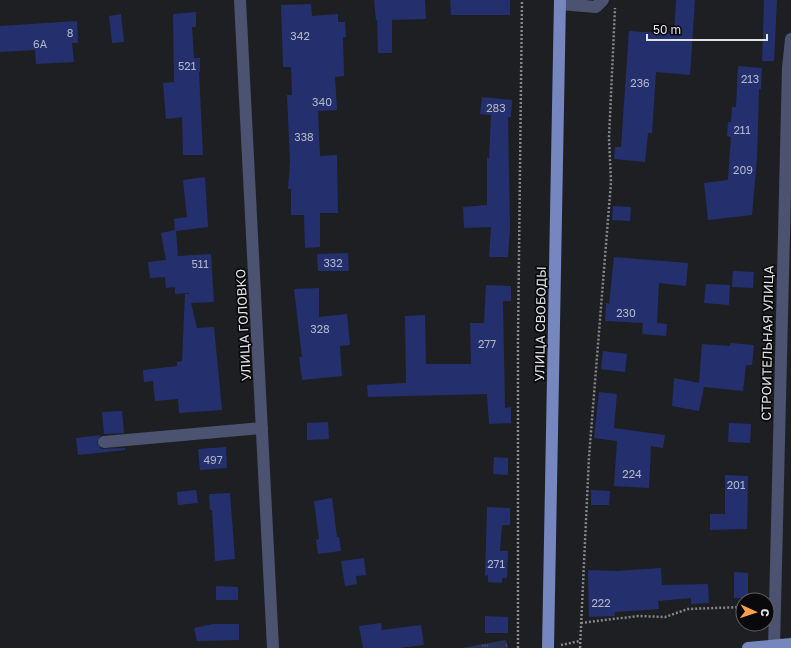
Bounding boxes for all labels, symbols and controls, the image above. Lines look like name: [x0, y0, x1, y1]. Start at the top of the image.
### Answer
scale bar: [647, 16, 767, 42]
text: 50 m: [653, 22, 681, 37]
house number: 8: [67, 26, 74, 39]
house number: 342: [290, 29, 310, 42]
house number: 6А: [33, 37, 48, 50]
house number: 521: [178, 59, 196, 72]
house number: 213: [741, 72, 759, 85]
house number: 236: [630, 76, 650, 89]
house number: 340: [312, 95, 332, 108]
house number: 283: [486, 101, 506, 114]
house number: 211: [733, 123, 751, 136]
house number: 338: [294, 130, 314, 143]
house number: 209: [733, 163, 753, 176]
house number: 332: [323, 256, 343, 269]
house number: 511: [191, 257, 209, 270]
street label: СТРОИТЕЛЬНАЯ УЛИЦА: [758, 265, 776, 421]
street label: УЛИЦА СВОБОДЫ: [531, 266, 549, 382]
street label: УЛИЦА ГОЛОВКО: [232, 269, 254, 381]
house number: 230: [616, 306, 636, 319]
house number: 328: [310, 322, 330, 335]
house number: 277: [478, 337, 496, 350]
house number: 497: [203, 453, 223, 466]
house number: 224: [622, 467, 642, 480]
house number: 201: [727, 478, 745, 491]
house number: 271: [487, 557, 505, 570]
north arrow: [735, 592, 775, 632]
house number: 222: [591, 596, 611, 609]
text: С: [759, 608, 772, 617]

